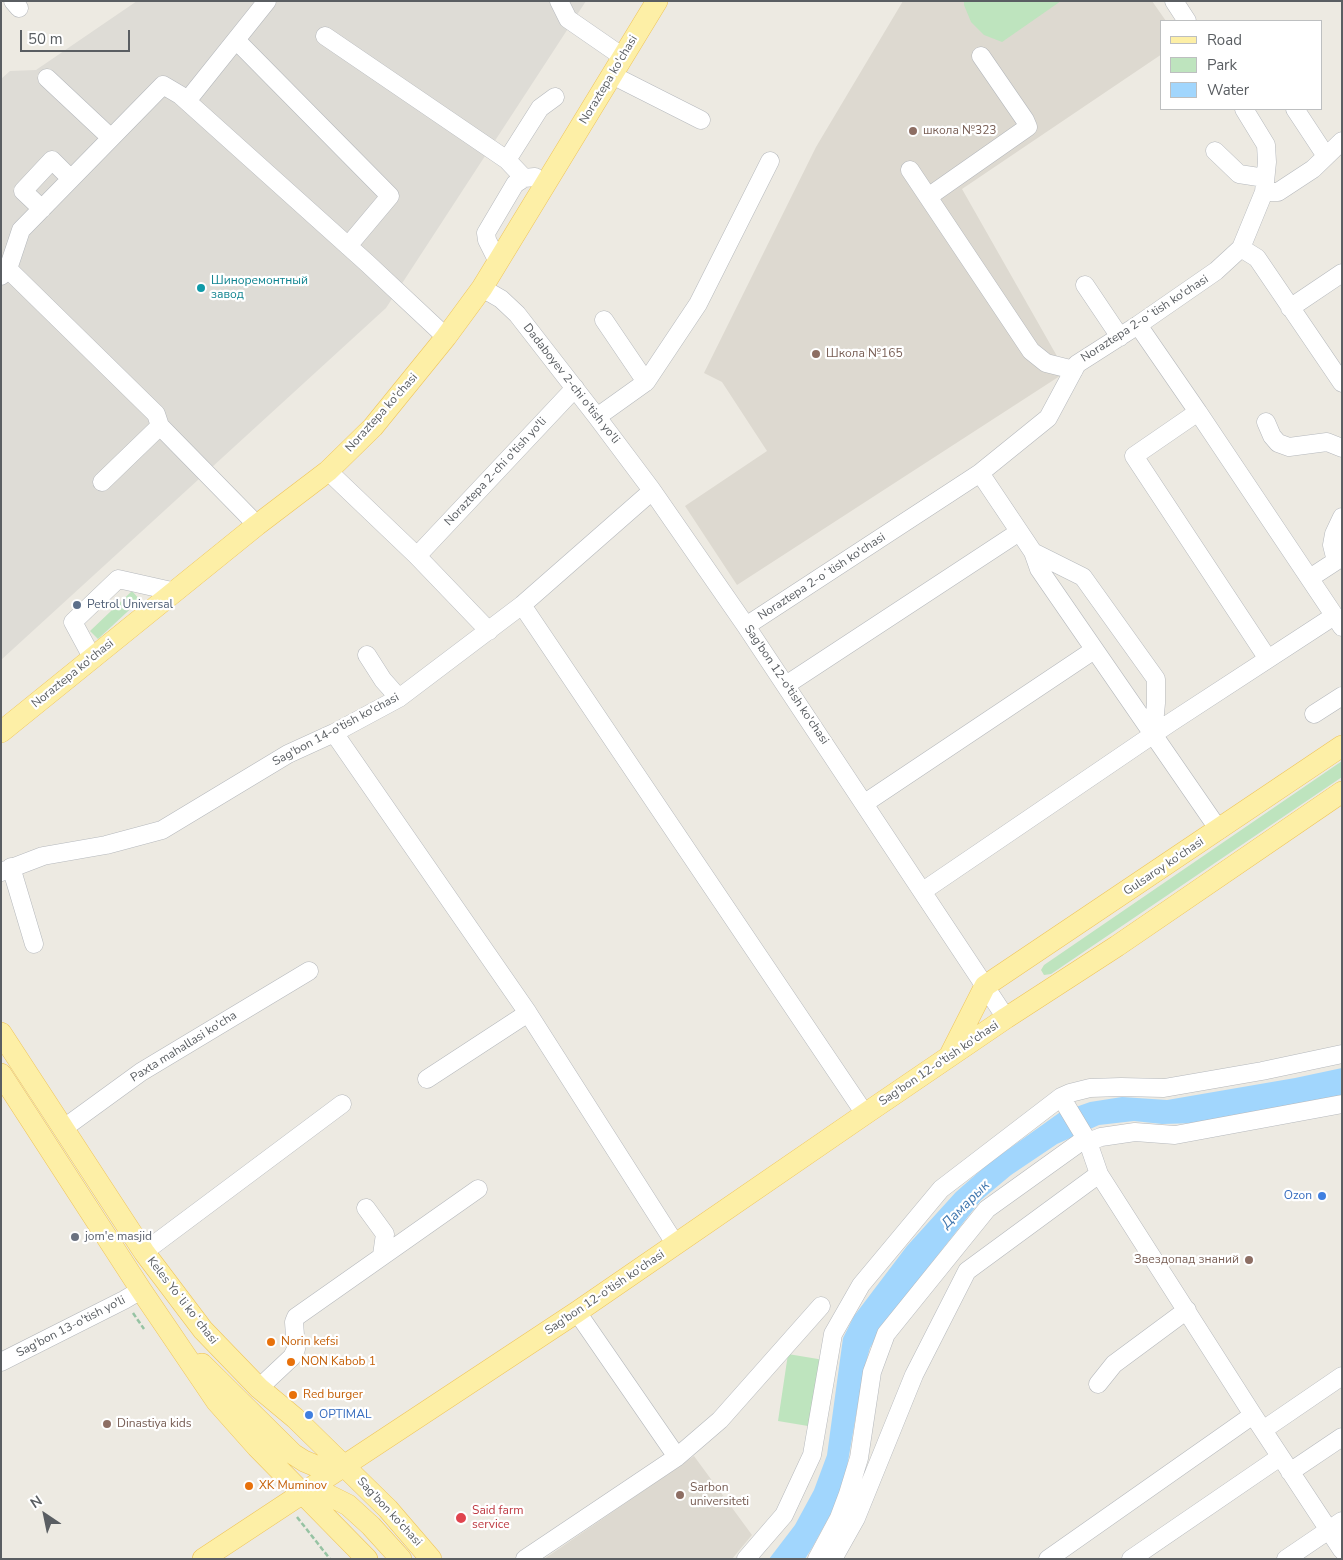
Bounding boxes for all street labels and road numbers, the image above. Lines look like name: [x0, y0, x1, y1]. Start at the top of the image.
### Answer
street label: Noraztepa ko'chasi: [577, 33, 641, 127]
street label: Noraztepa 2-oʻtish ko'chasi: [1079, 272, 1211, 366]
street label: Dadaboyev 2-chi o'tish yo'li: [520, 321, 622, 447]
street label: Noraztepa ko'chasi: [343, 371, 421, 455]
street label: Noraztepa 2-chi o'tish yo'li: [442, 415, 550, 529]
street label: Noraztepa 2-oʻtish ko'chasi: [756, 530, 888, 624]
street label: Sag'bon 12-o'tish ko'chasi: [741, 622, 831, 748]
street label: Noraztepa ko'chasi: [29, 637, 117, 711]
street label: Sag'bon 14-o'tish ko'chasi: [270, 691, 402, 769]
street label: Gulsaroy ko'chasi: [1121, 835, 1207, 899]
street label: Paxta mahallasi ko'cha: [128, 1008, 240, 1086]
street label: Sag'bon 12-o'tish ko'chasi: [876, 1019, 1002, 1109]
street label: Sag'bon 12-o'tish ko'chasi: [542, 1248, 668, 1338]
street label: Keles Yoʻli koʻchasi: [144, 1255, 220, 1347]
street label: Sag'bon 13-o'tish yo'li: [14, 1293, 128, 1361]
street label: Sag’bon ko’chasi: [353, 1475, 425, 1549]

